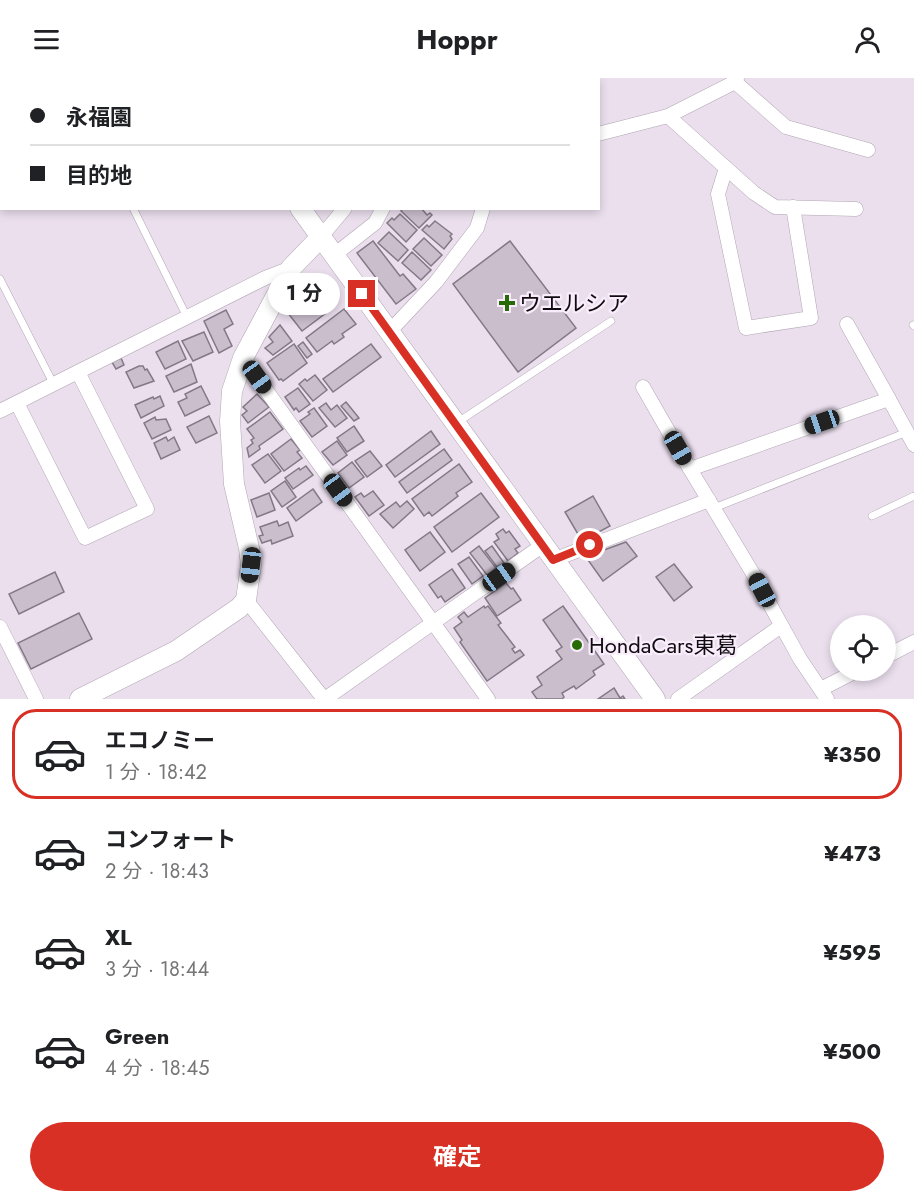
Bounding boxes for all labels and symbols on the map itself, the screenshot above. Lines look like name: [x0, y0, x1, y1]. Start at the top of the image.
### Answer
callout: 1 分: [269, 273, 341, 315]
route end: [348, 280, 375, 307]
place label: ウエルシア: [519, 287, 629, 319]
marker: ウエルシア: [500, 296, 514, 310]
car: [239, 357, 275, 397]
car: [802, 408, 842, 436]
car: [661, 428, 695, 468]
car: [320, 470, 356, 510]
route start: [576, 531, 603, 558]
car: [240, 546, 262, 584]
car: [479, 559, 519, 595]
car: [746, 570, 778, 610]
place label: HondaCars東葛: [589, 629, 737, 661]
marker: HondaCars東葛: [570, 638, 584, 652]

